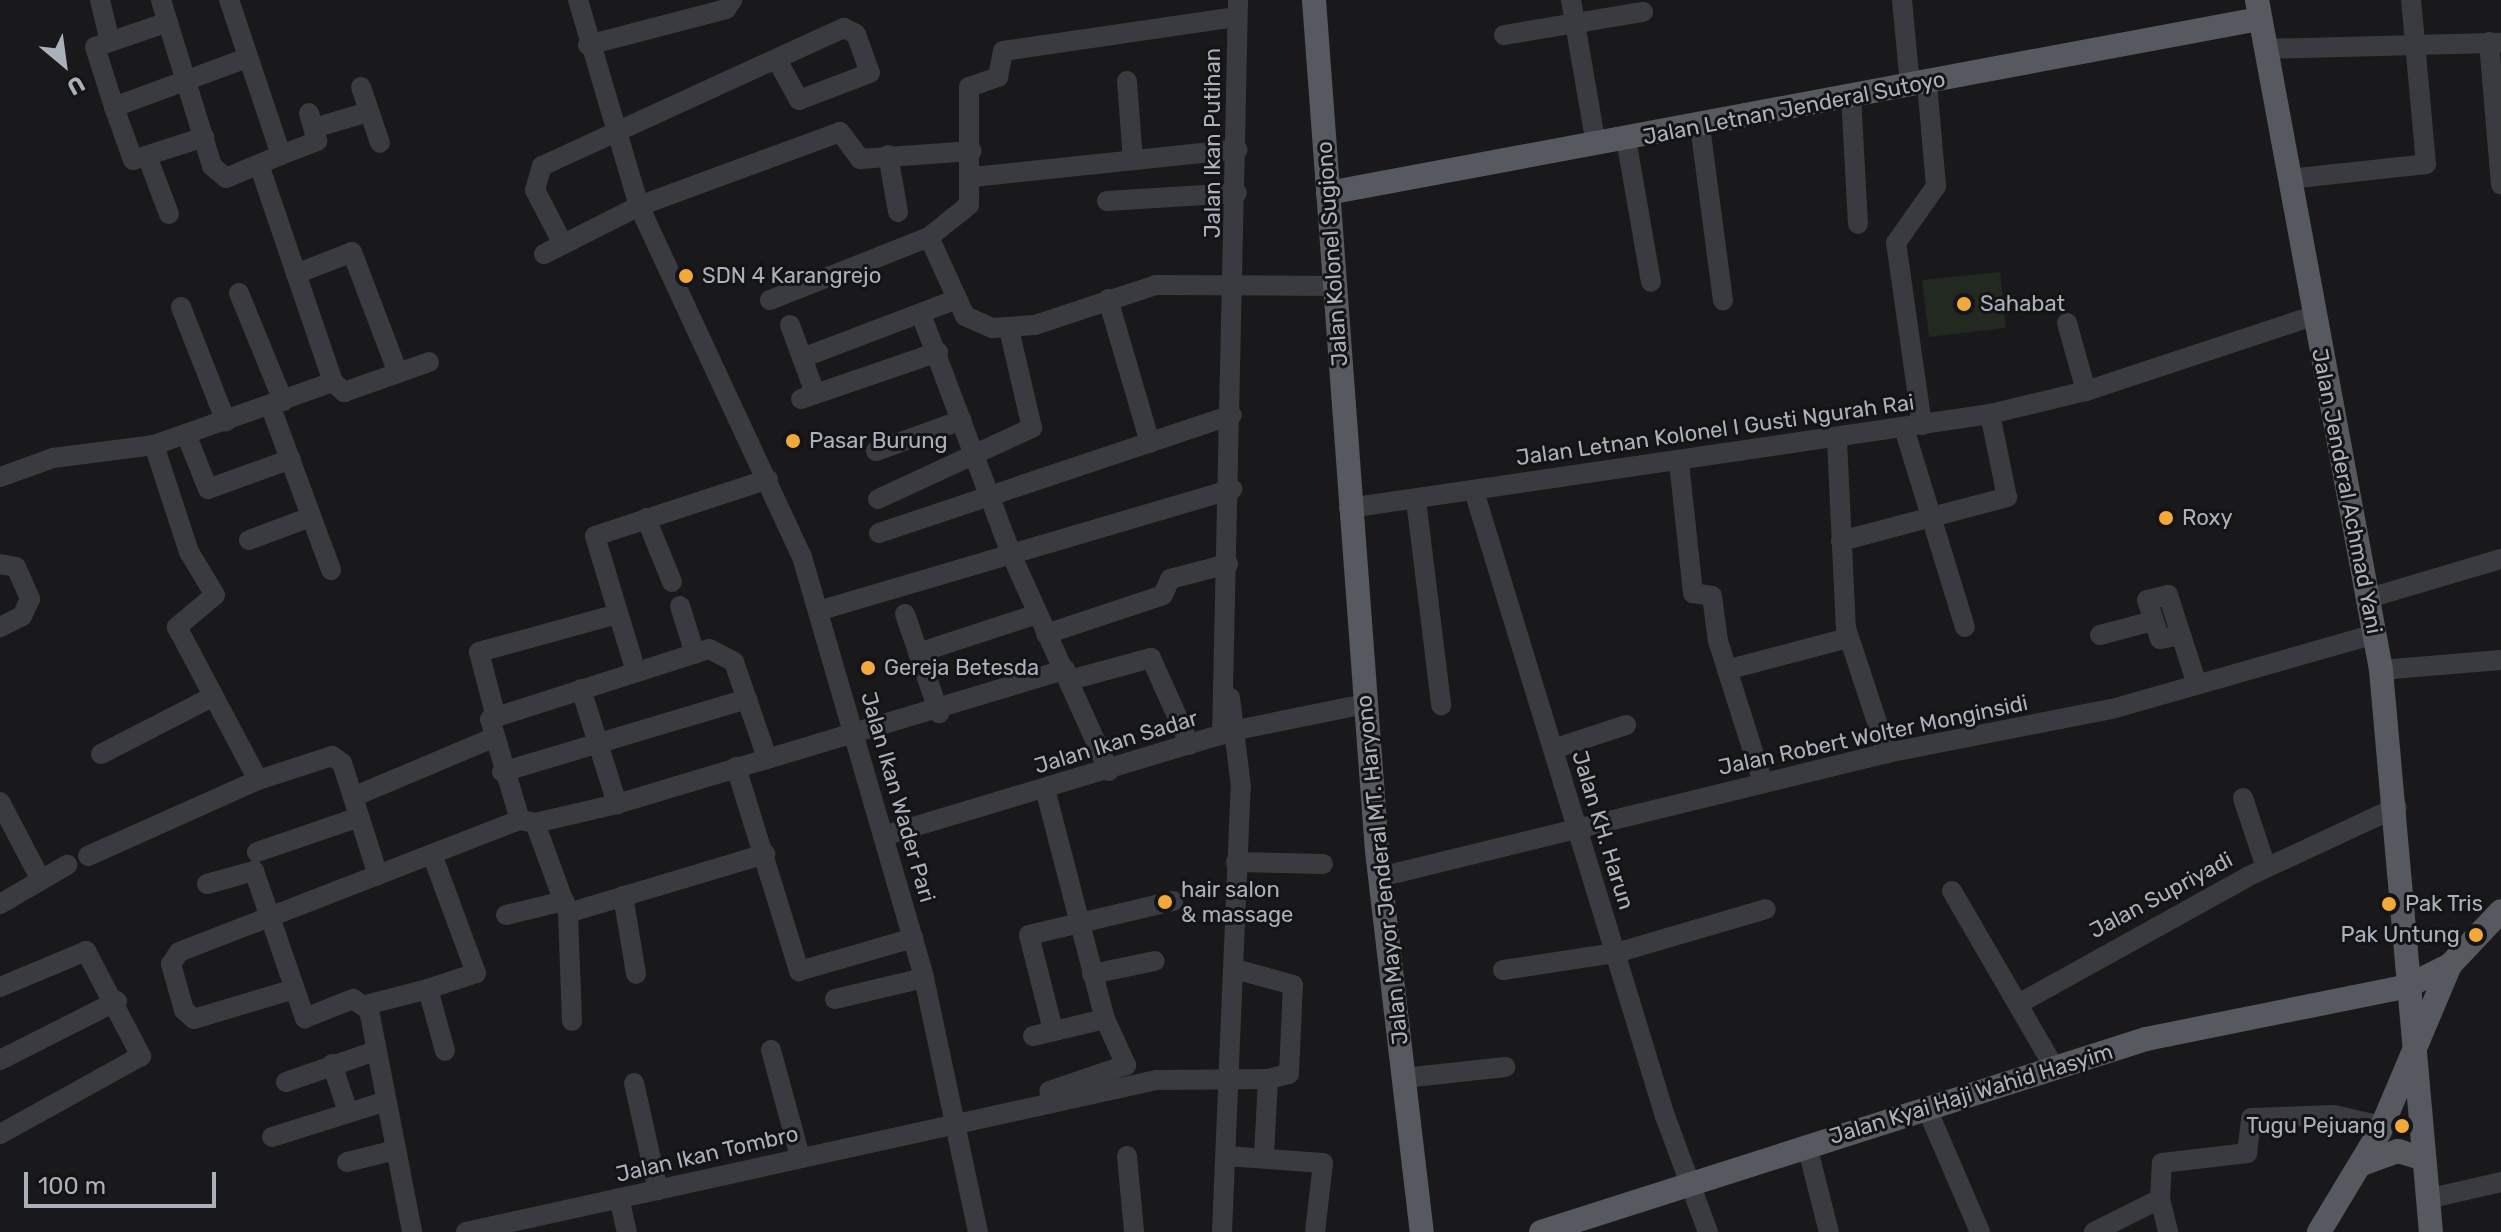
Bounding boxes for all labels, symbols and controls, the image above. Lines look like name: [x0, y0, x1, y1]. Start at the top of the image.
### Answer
north arrow: [24, 24, 104, 104]
street label: Jalan Ikan Putihan: [1200, 48, 1226, 238]
street label: Jalan Letnan Jenderal Sutoyo: [1641, 66, 1947, 150]
text: U: [62, 70, 89, 101]
street label: Jalan Kolonel Sugiono: [1311, 140, 1353, 368]
place label: SDN 4 Karangrejo: [702, 263, 881, 289]
marker: SDN 4 Karangrejo: [677, 267, 695, 285]
place label: Sahabat: [1980, 291, 2065, 317]
marker: Sahabat: [1955, 295, 1973, 313]
street label: Jalan Jenderal Achmad Yani: [2306, 345, 2388, 637]
street label: Jalan Letnan Kolonel I Gusti Ngurah Rai: [1514, 389, 1916, 471]
place label: Pasar Burung: [809, 428, 948, 454]
marker: Pasar Burung: [784, 432, 802, 450]
place label: Roxy: [2182, 505, 2233, 531]
marker: Roxy: [2157, 509, 2175, 527]
place label: Gereja Betesda: [884, 655, 1039, 681]
marker: Gereja Betesda: [859, 659, 877, 677]
street label: Jalan Ikan Wader Pari: [855, 688, 941, 906]
street label: Jalan Robert Wolter Monginsidi: [1715, 689, 2031, 781]
street label: Jalan Mayor Jenderal MT. Haryono: [1350, 694, 1414, 1046]
street label: Jalan Ikan Sadar: [1031, 705, 1201, 779]
street label: Jalan KH. Harun: [1566, 747, 1640, 913]
street label: Jalan Supriyadi: [2085, 846, 2237, 944]
place label: hair salon & massage: [1181, 876, 1293, 928]
place label: Pak Tris: [2405, 891, 2484, 917]
marker: hair salon & massage: [1156, 893, 1174, 911]
marker: Pak Tris: [2380, 895, 2398, 913]
place label: Pak Untung: [2340, 922, 2460, 948]
marker: Pak Untung: [2467, 926, 2485, 944]
street label: Jalan Kyai Haji Wahid Hasyim: [1826, 1038, 2116, 1150]
place label: Tugu Pejuang: [2246, 1113, 2386, 1139]
marker: Tugu Pejuang: [2393, 1117, 2411, 1135]
street label: Jalan Ikan Tombro: [613, 1120, 801, 1188]
scale bar: [28, 1156, 220, 1206]
text: 100 m: [38, 1172, 106, 1200]

